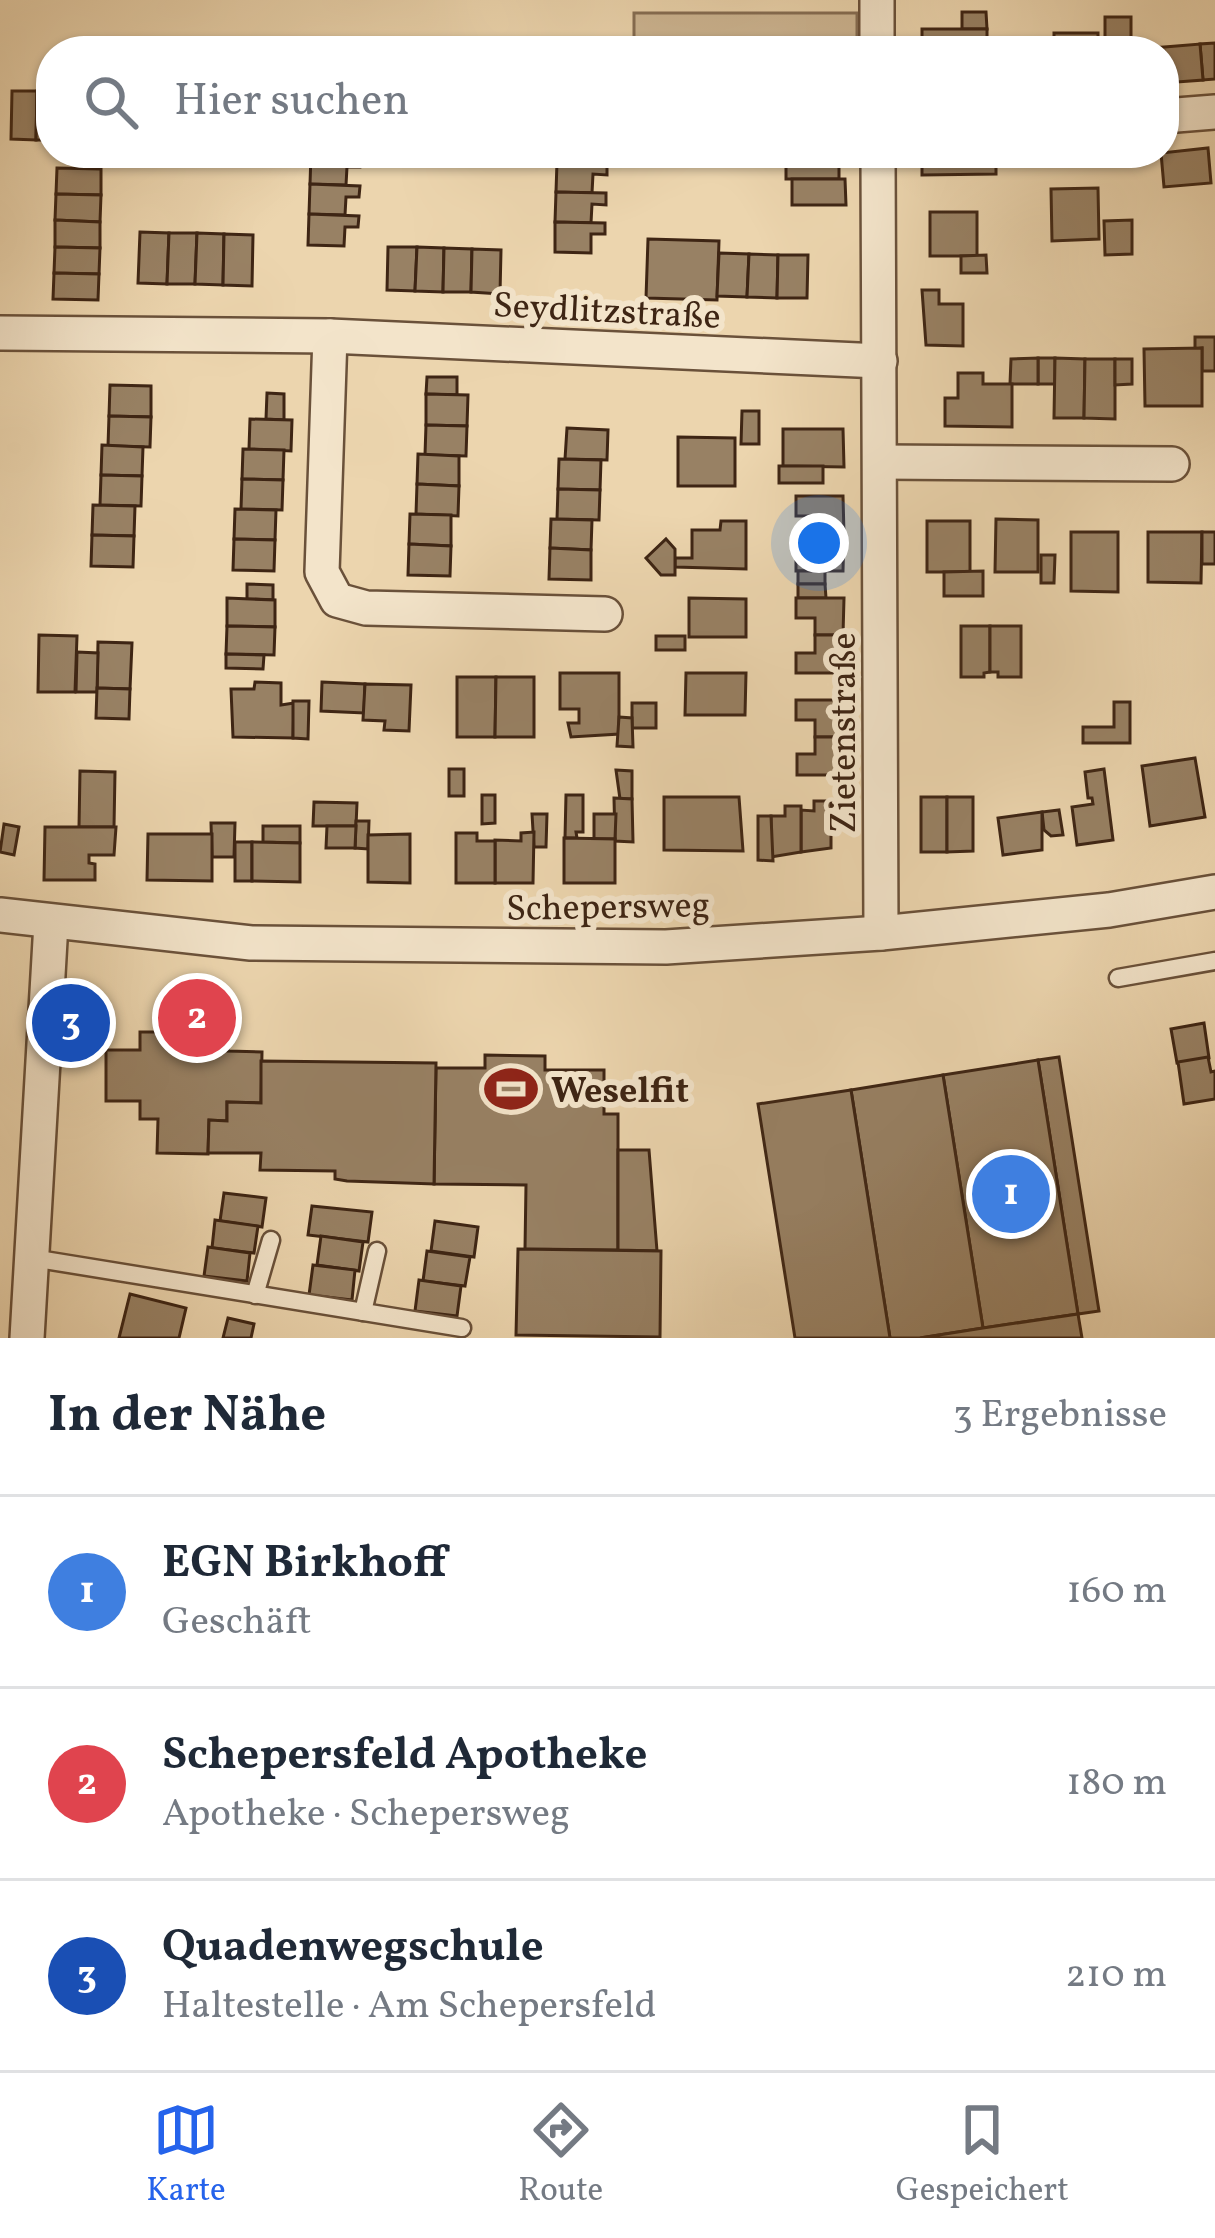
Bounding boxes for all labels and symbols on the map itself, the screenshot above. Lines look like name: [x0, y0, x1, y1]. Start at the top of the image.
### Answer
street label: Seydlitzstraße: [492, 282, 722, 344]
your location: [789, 513, 849, 573]
street label: Zietenstraße: [821, 632, 871, 834]
street label: Schepersweg: [506, 882, 710, 936]
pin: 2: [158, 973, 236, 1063]
pin: 3: [32, 978, 110, 1068]
sports icon: Weselfit: [482, 1060, 540, 1118]
place label: Weselfit: [551, 1068, 689, 1118]
pin: 1: [972, 1149, 1050, 1239]

